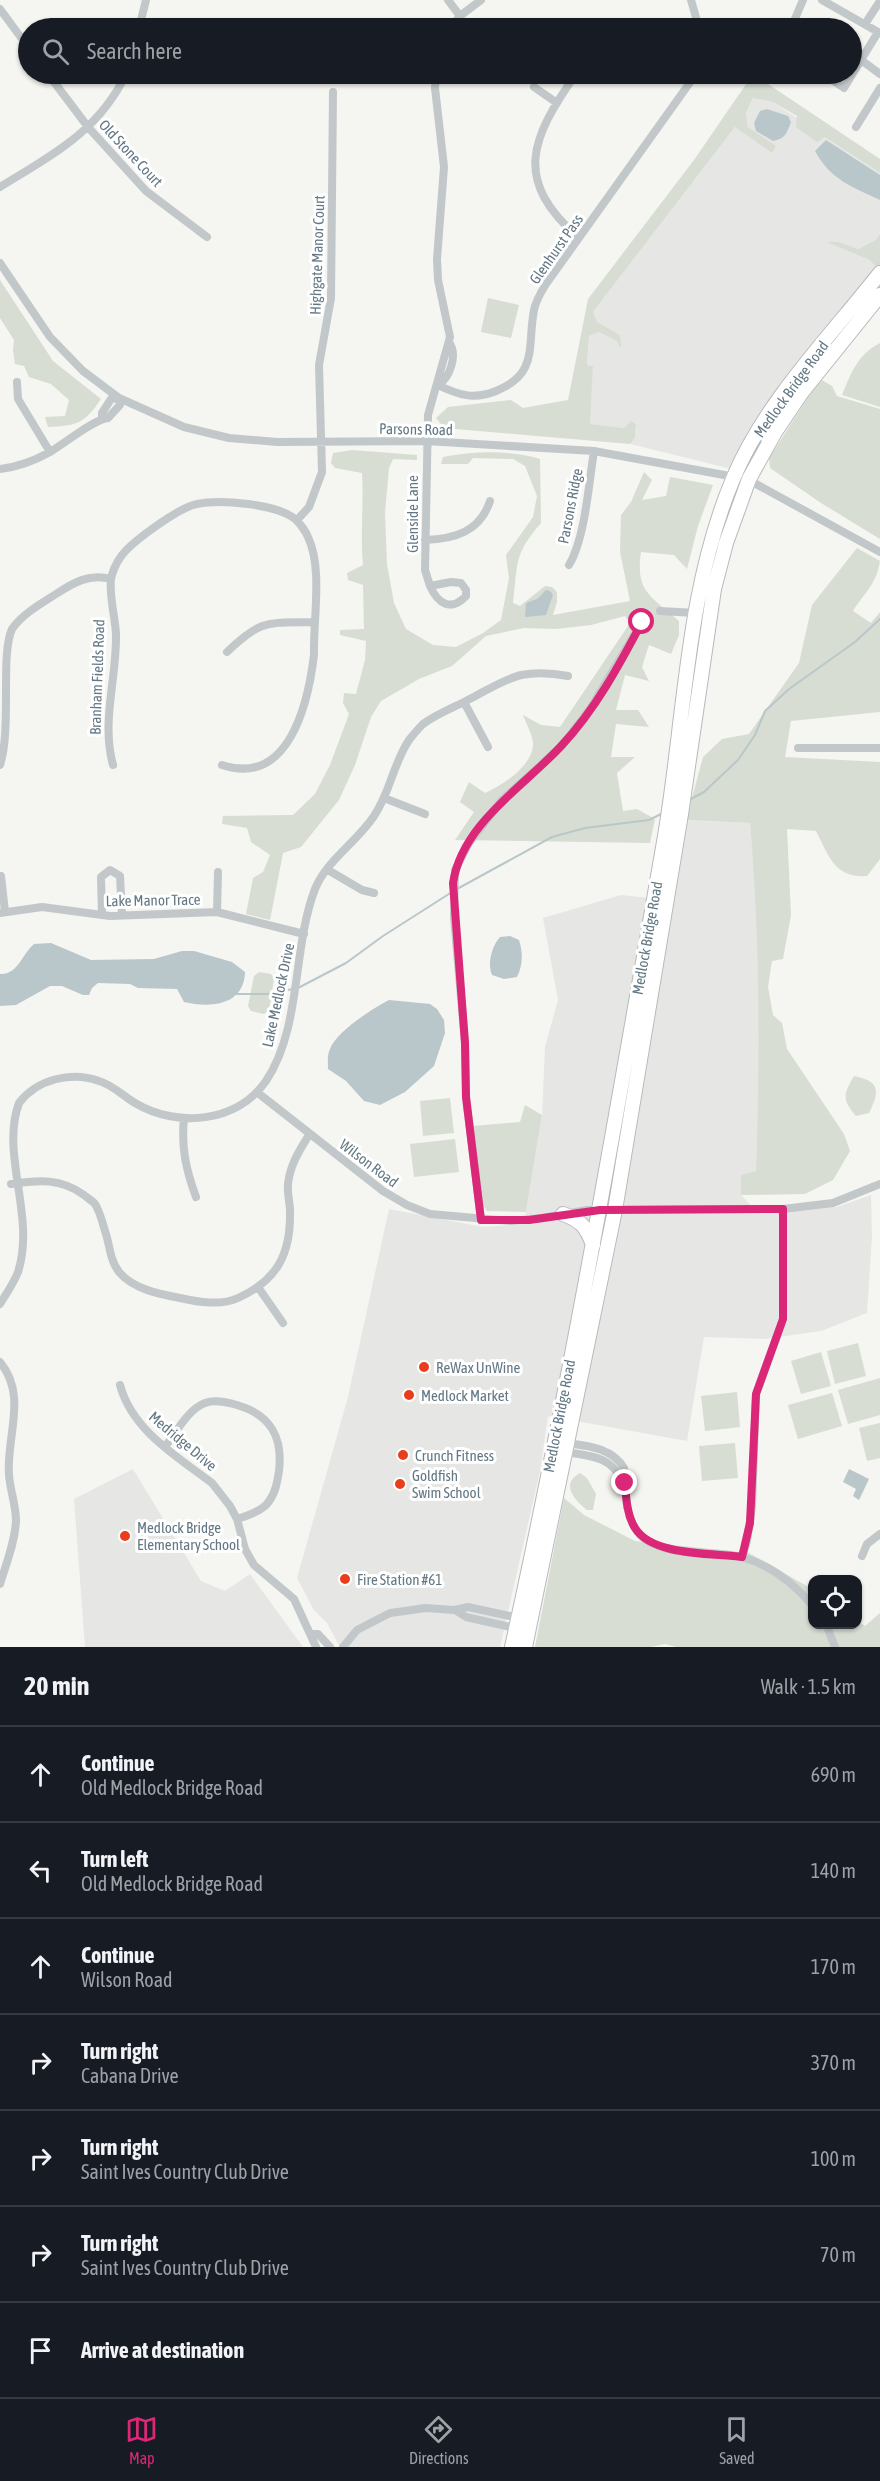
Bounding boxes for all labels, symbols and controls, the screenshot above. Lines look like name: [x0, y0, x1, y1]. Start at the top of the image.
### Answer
search box: [18, 18, 862, 84]
icon: search: [39, 35, 72, 68]
text: Search here: [87, 38, 182, 64]
street label: Old Stone Court: [96, 116, 166, 190]
street label: Highgate Manor Court: [306, 195, 328, 315]
street label: Glenhurst Pass: [526, 211, 586, 287]
street label: Medlock Bridge Road: [750, 338, 832, 440]
street label: Parsons Road: [379, 420, 453, 438]
street label: Parsons Ridge: [554, 467, 586, 545]
street label: Glenside Lane: [404, 475, 421, 553]
route start: [628, 608, 654, 634]
street label: Branham Fields Road: [86, 619, 108, 735]
street label: Medlock Bridge Road: [629, 880, 665, 996]
street label: Lake Manor Trace: [105, 891, 201, 909]
street label: Lake Medlock Drive: [259, 941, 297, 1049]
street label: Wilson Road: [336, 1136, 402, 1190]
street label: Medlock Bridge Road: [540, 1358, 578, 1474]
place label: ReWax UnWine: [436, 1359, 521, 1376]
marker: ReWax UnWine: [417, 1360, 431, 1374]
place label: Medlock Market: [421, 1387, 509, 1404]
marker: Medlock Market: [402, 1388, 416, 1402]
street label: Medridge Drive: [146, 1408, 220, 1474]
place label: Crunch Fitness: [415, 1447, 494, 1464]
marker: Crunch Fitness: [396, 1448, 410, 1462]
place label: Goldfish Swim School: [412, 1467, 481, 1501]
route end: [611, 1469, 637, 1495]
marker: Goldfish Swim School: [393, 1477, 407, 1491]
place label: Medlock Bridge Elementary School: [137, 1519, 240, 1553]
marker: Medlock Bridge Elementary School: [118, 1529, 132, 1543]
place label: Fire Station #61: [357, 1571, 442, 1588]
marker: Fire Station #61: [338, 1572, 352, 1586]
map controls: [808, 1575, 862, 1629]
button: locate: [808, 1575, 862, 1629]
text: 20 min: [24, 1671, 89, 1701]
text: Walk · 1.5 km: [761, 1675, 856, 1698]
text: Continue: [81, 1750, 155, 1776]
icon: ahead: [24, 1758, 57, 1791]
text: 690 m: [811, 1763, 856, 1786]
text: Old Medlock Bridge Road: [81, 1776, 263, 1799]
text: Turn left: [81, 1846, 148, 1872]
icon: left: [24, 1854, 57, 1887]
text: 140 m: [811, 1859, 856, 1882]
text: Old Medlock Bridge Road: [81, 1872, 263, 1895]
text: Continue: [81, 1942, 155, 1968]
icon: ahead: [24, 1950, 57, 1983]
text: 170 m: [811, 1955, 856, 1978]
text: Wilson Road: [81, 1968, 172, 1991]
text: Turn right: [81, 2038, 158, 2064]
icon: right: [24, 2046, 57, 2079]
text: 370 m: [811, 2051, 856, 2074]
text: Cabana Drive: [81, 2064, 179, 2087]
text: Turn right: [81, 2134, 158, 2160]
icon: right: [24, 2142, 57, 2175]
text: 100 m: [811, 2147, 856, 2170]
text: Saint Ives Country Club Drive: [81, 2160, 289, 2183]
text: Turn right: [81, 2230, 158, 2256]
icon: right: [24, 2238, 57, 2271]
text: 70 m: [820, 2243, 856, 2266]
text: Saint Ives Country Club Drive: [81, 2256, 289, 2279]
icon: arrive: [24, 2334, 57, 2367]
text: Arrive at destination: [81, 2337, 244, 2363]
tab: Map: [125, 2413, 158, 2467]
tab: Directions: [409, 2413, 469, 2467]
tab: Saved: [719, 2413, 755, 2467]

